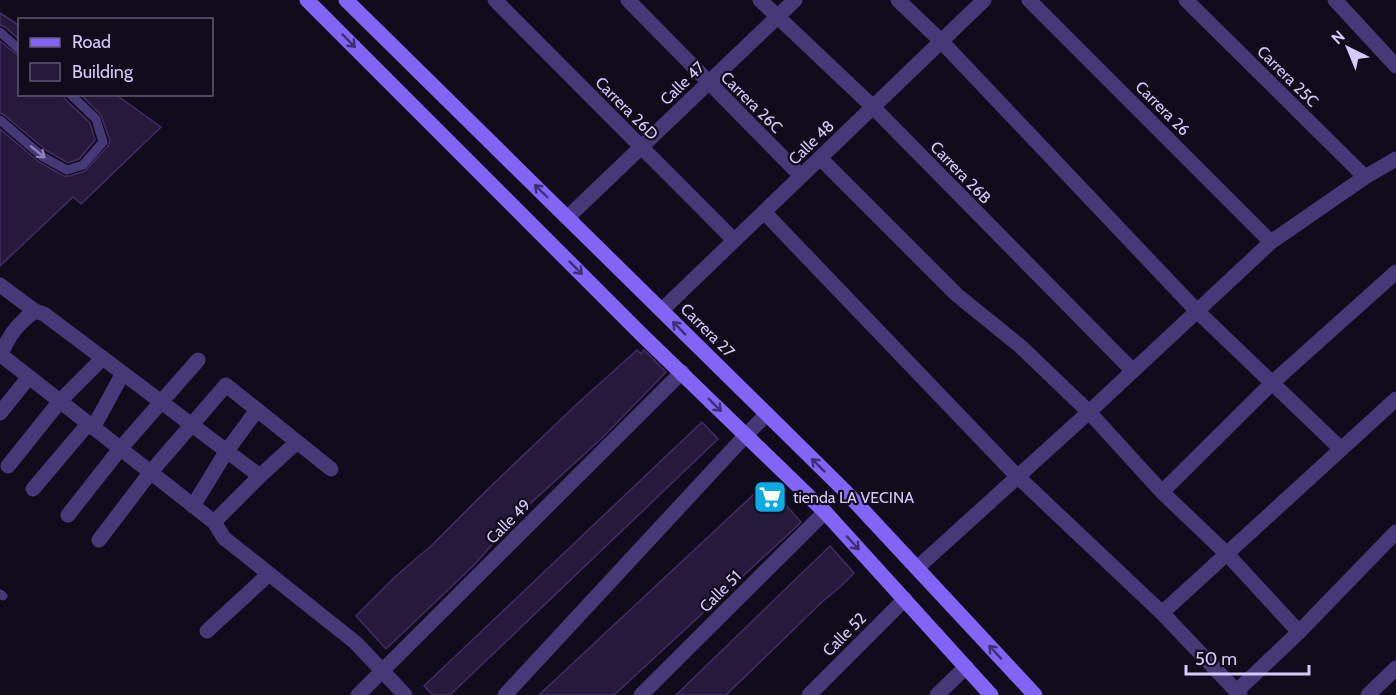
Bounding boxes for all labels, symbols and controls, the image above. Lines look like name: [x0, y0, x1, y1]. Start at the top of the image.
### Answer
legend: [18, 18, 213, 96]
north arrow: [1318, 18, 1378, 78]
text: N: [1327, 27, 1349, 48]
text: Road: [72, 31, 111, 53]
one-way arrow: [341, 34, 356, 49]
street label: Carrera 25C: [1253, 42, 1322, 111]
street label: Calle 47: [656, 58, 708, 109]
text: Building: [72, 61, 134, 83]
street label: Carrera 26C: [717, 68, 786, 137]
street label: Carrera 26D: [591, 73, 662, 144]
street label: Carrera 26: [1131, 77, 1194, 140]
street label: Calle 48: [785, 116, 838, 169]
street label: Carrera 26B: [926, 137, 995, 208]
one-way arrow: [30, 146, 46, 159]
one-way arrow: [533, 183, 548, 198]
one-way arrow: [568, 261, 583, 276]
street label: Carrera 27: [677, 299, 739, 361]
one-way arrow: [672, 320, 687, 335]
one-way arrow: [708, 397, 723, 412]
one-way arrow: [811, 457, 825, 472]
supermarket icon: tienda LA VECINA: [752, 479, 788, 515]
place label: tienda LA VECINA: [793, 488, 914, 507]
street label: Calle 49: [482, 495, 535, 548]
one-way arrow: [846, 535, 860, 550]
street label: Calle 51: [696, 567, 745, 616]
street label: Calle 52: [819, 609, 870, 660]
scale bar: [1186, 638, 1309, 676]
one-way arrow: [988, 645, 1002, 660]
text: 50 m: [1195, 648, 1237, 670]

